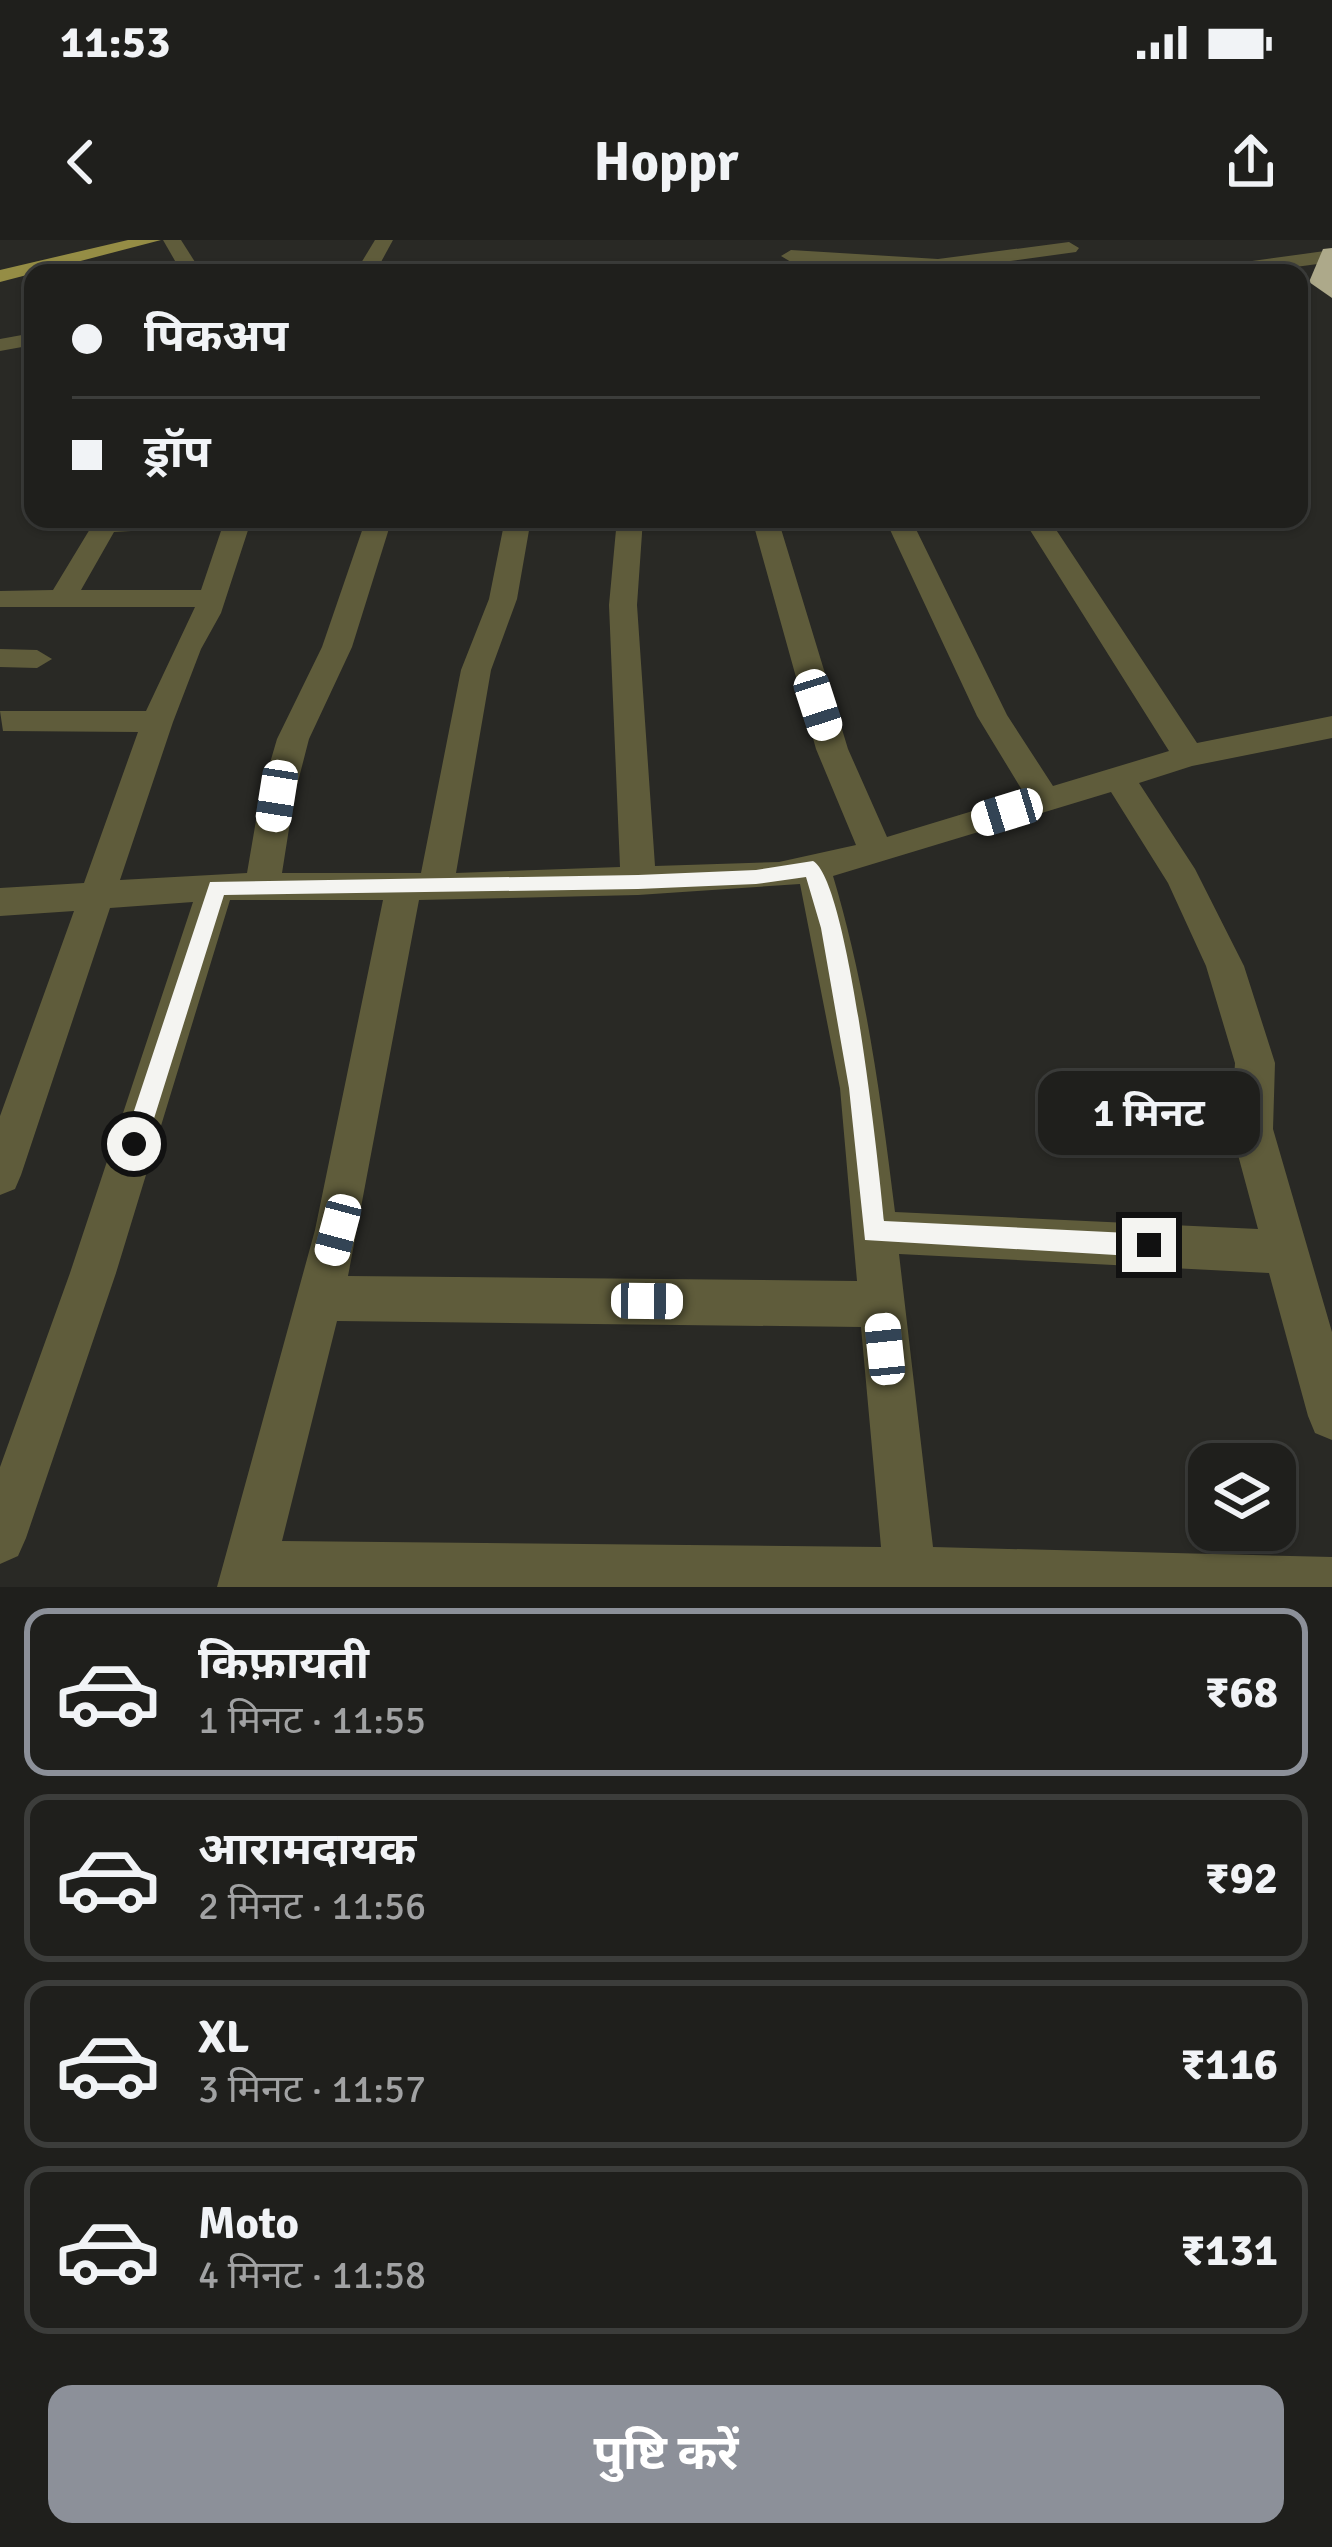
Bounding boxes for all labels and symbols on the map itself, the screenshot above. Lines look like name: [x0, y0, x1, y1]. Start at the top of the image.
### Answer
car: [790, 665, 846, 745]
car: [254, 758, 300, 834]
car: [967, 784, 1047, 840]
callout: 1 मिनट: [1038, 1071, 1260, 1155]
route start: [107, 1117, 161, 1171]
car: [311, 1191, 365, 1269]
route end: [1122, 1218, 1176, 1272]
car: [611, 1282, 683, 1320]
car: [863, 1311, 907, 1387]

